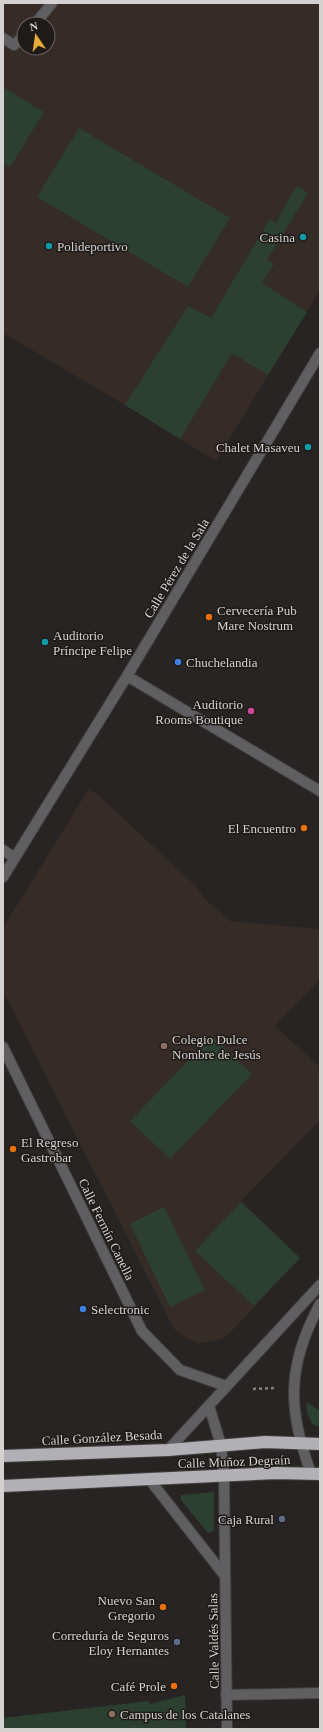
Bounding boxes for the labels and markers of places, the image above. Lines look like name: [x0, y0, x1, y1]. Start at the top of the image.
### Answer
place label: Casina: [260, 230, 295, 245]
marker: Casina: [298, 232, 308, 242]
place label: Polideportivo: [57, 239, 128, 254]
marker: Polideportivo: [44, 241, 54, 251]
place label: Chalet Masaveu: [216, 440, 300, 455]
marker: Chalet Masaveu: [303, 442, 313, 452]
place label: Cervecería Pub Mare Nostrum: [217, 603, 297, 633]
marker: Cervecería Pub Mare Nostrum: [204, 612, 214, 622]
place label: Auditorio Príncipe Felipe: [53, 628, 132, 658]
marker: Auditorio Príncipe Felipe: [40, 637, 50, 647]
place label: Chuchelandia: [186, 655, 258, 670]
marker: Chuchelandia: [173, 657, 183, 667]
place label: Auditorio Rooms Boutique: [155, 697, 243, 727]
marker: Auditorio Rooms Boutique: [246, 706, 256, 716]
place label: El Encuentro: [228, 821, 296, 836]
marker: El Encuentro: [299, 823, 309, 833]
place label: Colegio Dulce Nombre de Jesús: [172, 1032, 261, 1062]
marker: Colegio Dulce Nombre de Jesús: [159, 1041, 169, 1051]
place label: El Regreso Gastrobar: [21, 1135, 78, 1165]
marker: El Regreso Gastrobar: [8, 1144, 18, 1154]
place label: Selectronic: [91, 1302, 150, 1317]
marker: Selectronic: [78, 1304, 88, 1314]
place label: Caja Rural: [218, 1512, 274, 1527]
marker: Caja Rural: [277, 1514, 287, 1524]
place label: Nuevo San Gregorio: [98, 1593, 155, 1623]
marker: Nuevo San Gregorio: [158, 1602, 168, 1612]
place label: Correduría de Seguros Eloy Hernantes: [52, 1628, 169, 1658]
marker: Correduría de Seguros Eloy Hernantes: [172, 1637, 182, 1647]
place label: Café Prole: [111, 1679, 166, 1694]
marker: Café Prole: [169, 1681, 179, 1691]
place label: Campus de los Catalanes: [120, 1707, 250, 1722]
marker: Campus de los Catalanes: [107, 1709, 117, 1719]

